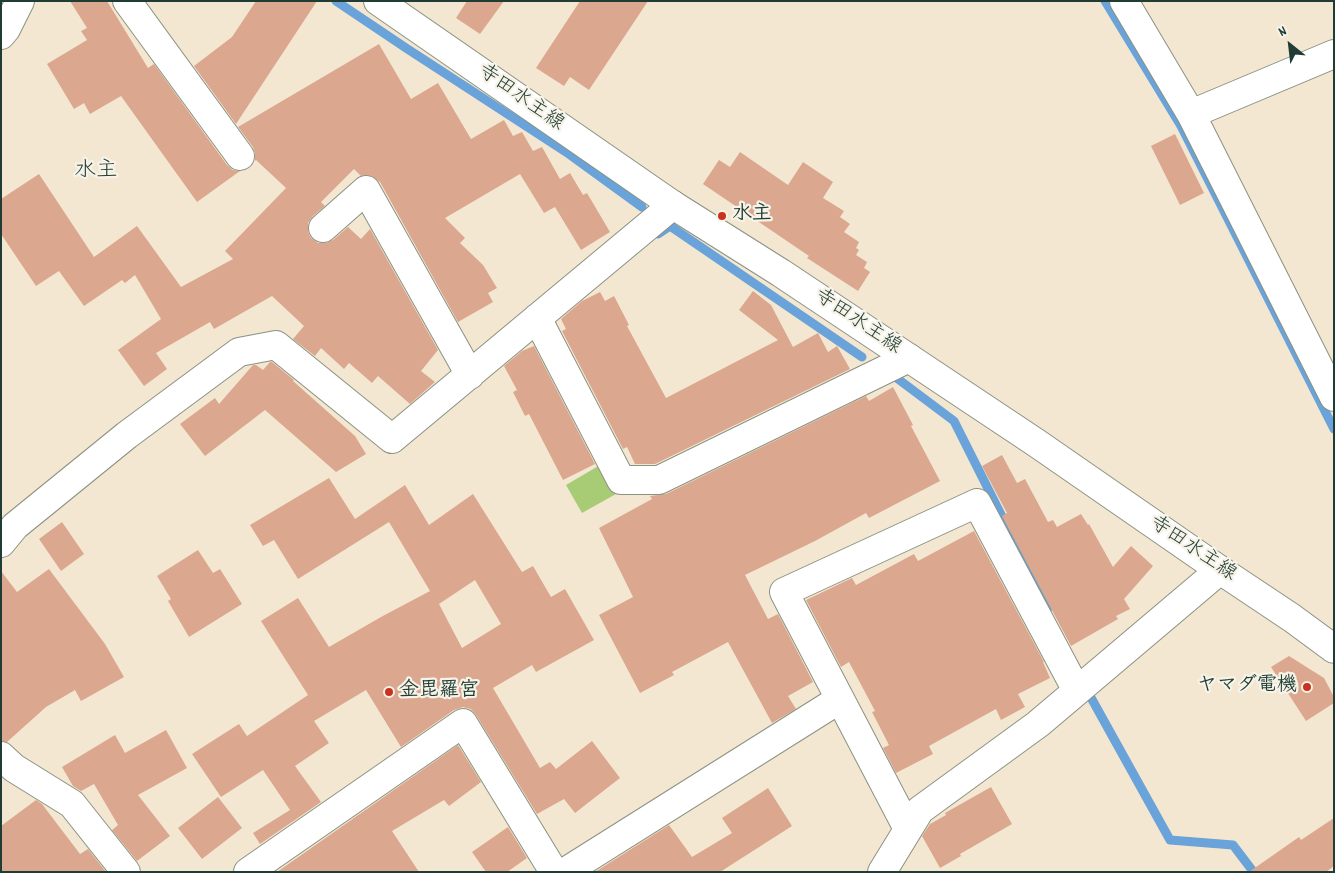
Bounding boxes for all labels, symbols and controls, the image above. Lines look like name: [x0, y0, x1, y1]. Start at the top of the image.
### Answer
north arrow: [1265, 20, 1315, 70]
text: N: [1275, 21, 1291, 42]
street label: 寺田水主線: [472, 60, 568, 138]
district label: 水主: [74, 160, 118, 186]
place label: 水主: [732, 204, 772, 228]
marker: 水主: [716, 210, 728, 222]
street label: 寺田水主線: [809, 285, 905, 361]
street label: 寺田水主線: [1144, 512, 1240, 588]
place label: ヤマダ電機: [1197, 675, 1297, 699]
place label: 金毘羅宮: [399, 680, 479, 704]
marker: ヤマダ電機: [1301, 681, 1313, 693]
marker: 金毘羅宮: [383, 686, 395, 698]

